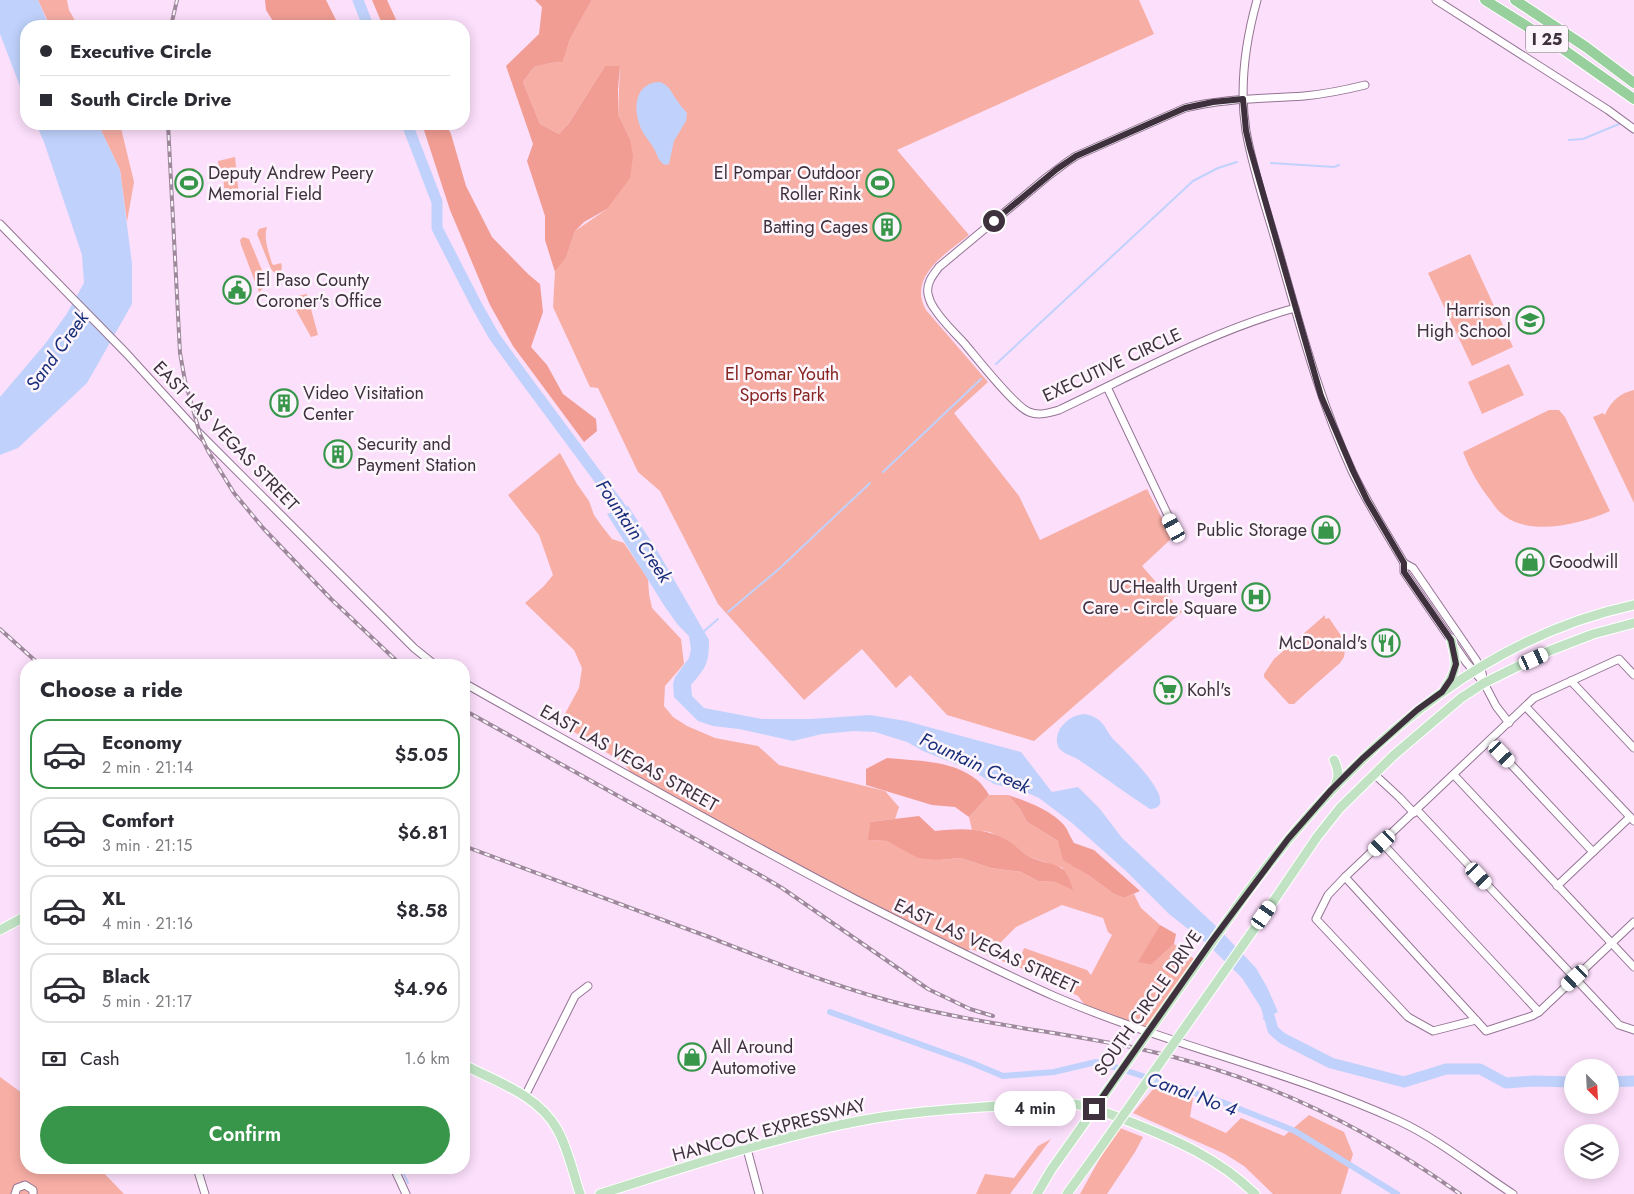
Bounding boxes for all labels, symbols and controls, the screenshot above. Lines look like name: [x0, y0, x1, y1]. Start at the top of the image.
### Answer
road number: I 25: [1526, 26, 1568, 52]
text: Executive Circle: [70, 38, 212, 65]
text: South Circle Drive: [70, 86, 231, 113]
place label: Deputy Andrew Peery Memorial Field: [208, 160, 374, 207]
place label: El Pompar Outdoor Roller Rink: [714, 160, 862, 207]
sports icon: Deputy Andrew Peery Memorial Field: [174, 168, 204, 198]
sports icon: El Pompar Outdoor Roller Rink: [865, 168, 895, 198]
route start: [983, 210, 1005, 232]
building icon: Batting Cages: [872, 212, 902, 242]
place label: Batting Cages: [763, 214, 868, 240]
place label: El Paso County Coroner's Office: [256, 267, 382, 314]
public building icon: El Paso County Coroner's Office: [222, 275, 252, 305]
place label: Harrison High School: [1417, 297, 1511, 344]
water label: Sand Creek: [19, 305, 96, 396]
school or university icon: Harrison High School: [1515, 305, 1545, 335]
street label: EXECUTIVE CIRCLE: [1038, 321, 1186, 409]
street label: EAST LAS VEGAS STREET: [147, 355, 305, 517]
park label: El Pomar Youth Sports Park: [725, 361, 839, 408]
place label: Video Visitation Center: [303, 380, 424, 427]
building icon: Video Visitation Center: [269, 388, 299, 418]
place label: Security and Payment Station: [357, 431, 476, 478]
building icon: Security and Payment Station: [323, 439, 353, 469]
water label: Fountain Creek: [590, 474, 679, 589]
car: [1160, 511, 1187, 545]
shop icon: Public Storage: [1311, 515, 1341, 545]
place label: Public Storage: [1197, 517, 1307, 543]
shop icon: Goodwill: [1515, 547, 1545, 577]
place label: Goodwill: [1549, 549, 1618, 575]
place label: UCHealth Urgent Care - Circle Square: [1083, 574, 1238, 621]
hospital icon: UCHealth Urgent Care - Circle Square: [1241, 582, 1271, 612]
restaurant icon: McDonald's: [1371, 628, 1401, 658]
place label: McDonald's: [1279, 630, 1367, 656]
car: [1517, 646, 1550, 672]
text: Choose a ride: [40, 673, 183, 705]
supermarket icon: Kohl's: [1153, 675, 1183, 705]
place label: Kohl's: [1187, 677, 1231, 703]
street label: EAST LAS VEGAS STREET: [535, 698, 723, 818]
water label: Fountain Creek: [915, 726, 1035, 801]
text: Economy: [102, 729, 182, 756]
icon: car: [42, 732, 87, 777]
car: [1486, 738, 1517, 770]
text: $5.05: [395, 741, 448, 768]
text: 2 min · 21:14: [102, 756, 193, 779]
text: Comfort: [102, 807, 174, 834]
icon: car: [42, 810, 87, 855]
text: $6.81: [398, 819, 448, 846]
car: [1365, 827, 1398, 859]
text: 3 min · 21:15: [102, 834, 192, 857]
car: [1463, 860, 1494, 892]
text: XL: [102, 885, 125, 912]
icon: car: [42, 888, 87, 933]
street label: EAST LAS VEGAS STREET: [890, 892, 1083, 1000]
text: $8.58: [396, 897, 448, 924]
car: [1249, 898, 1278, 932]
text: 4 min · 21:16: [102, 912, 193, 935]
street label: SOUTH CIRCLE DRIVE: [1088, 925, 1208, 1081]
car: [1558, 962, 1591, 994]
text: Black: [102, 963, 150, 990]
icon: car: [42, 966, 87, 1011]
text: $4.96: [394, 975, 448, 1002]
text: 5 min · 21:17: [102, 990, 192, 1013]
place label: All Around Automotive: [711, 1034, 796, 1081]
shop icon: All Around Automotive: [677, 1042, 707, 1072]
icon: cash: [40, 1045, 68, 1073]
text: Cash: [80, 1045, 120, 1072]
text: 1.6 km: [404, 1047, 450, 1070]
north arrow: [1564, 1059, 1619, 1114]
map controls: [1564, 1059, 1619, 1179]
water label: Canal No 4: [1143, 1065, 1241, 1123]
street label: HANCOCK EXPRESSWAY: [669, 1091, 870, 1168]
callout: 4 min: [994, 1092, 1076, 1126]
text: 4 min: [1014, 1097, 1056, 1120]
route end: [1083, 1098, 1105, 1120]
button: Confirm: [40, 1106, 450, 1164]
button: layers: [1564, 1124, 1619, 1179]

